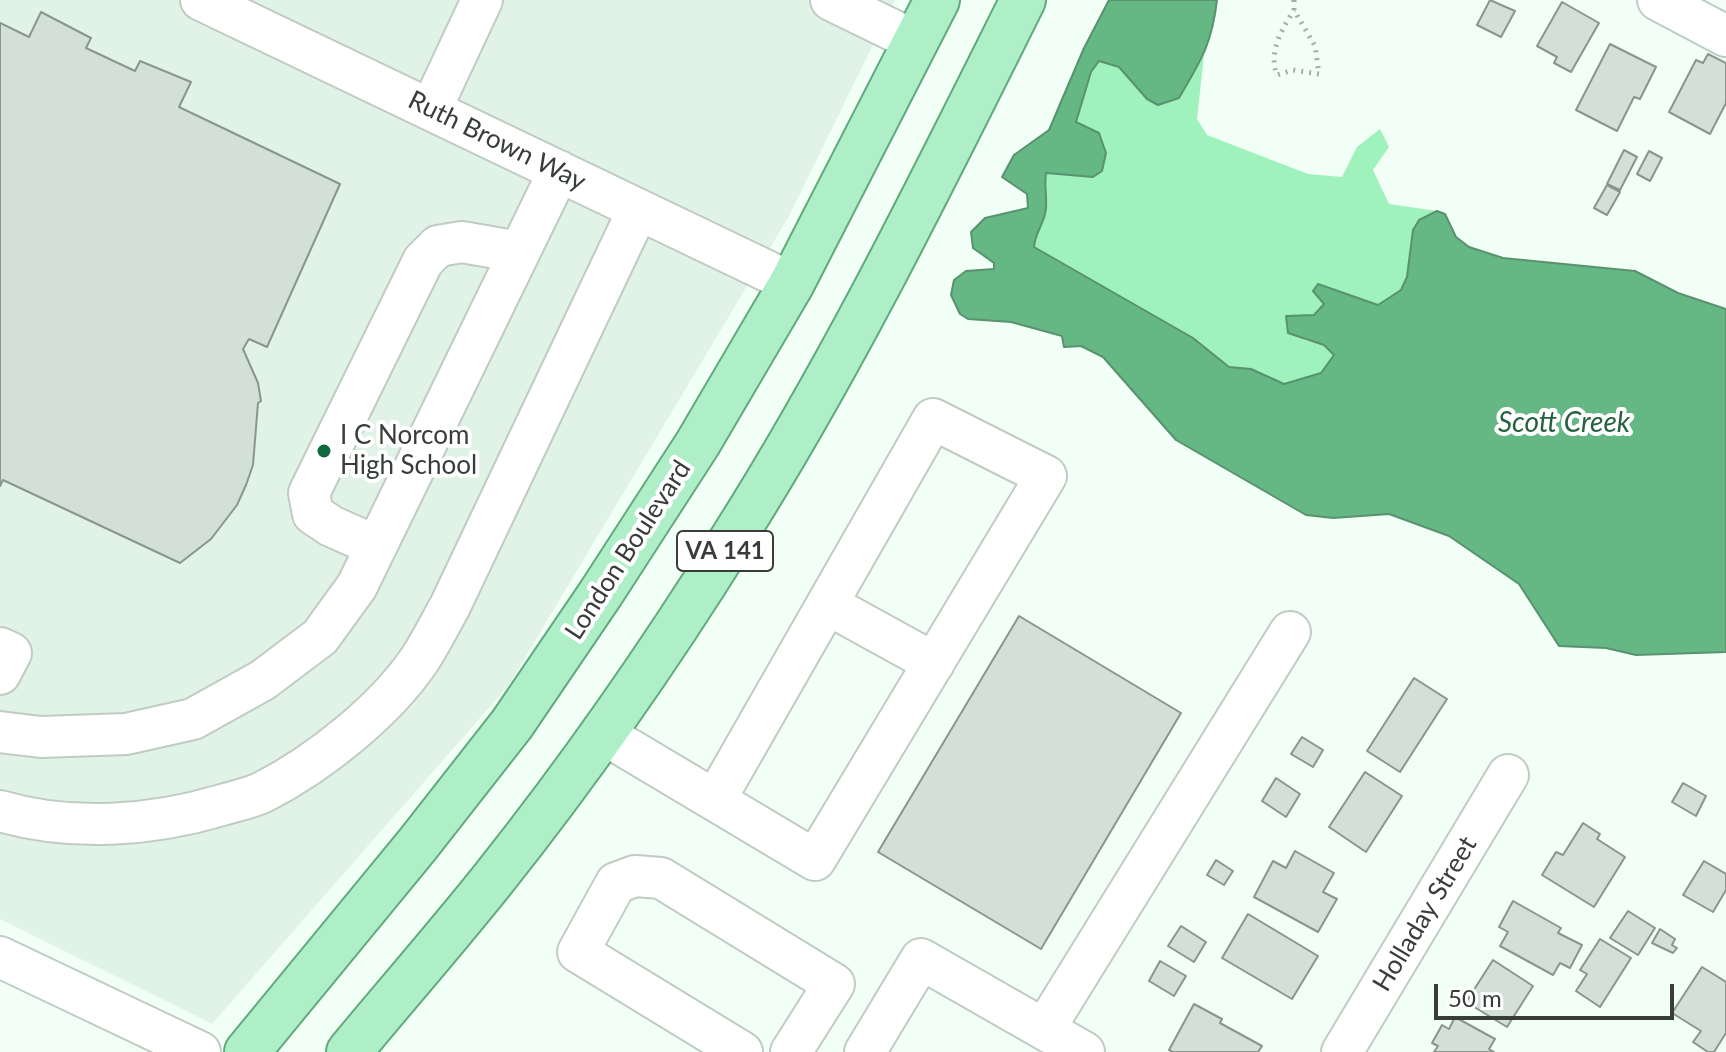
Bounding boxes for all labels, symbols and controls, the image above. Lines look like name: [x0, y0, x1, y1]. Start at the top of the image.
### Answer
street label: Ruth Brown Way: [403, 85, 591, 197]
water label: Scott Creek: [1498, 406, 1630, 440]
place label: I C Norcom High School: [340, 420, 477, 482]
marker: I C Norcom High School: [315, 442, 333, 460]
street label: London Boulevard: [559, 455, 697, 645]
road number: VA 141: [677, 531, 773, 571]
street label: Holladay Street: [1367, 831, 1483, 997]
scale bar: [1438, 968, 1678, 1018]
text: 50 m: [1448, 983, 1502, 1012]

